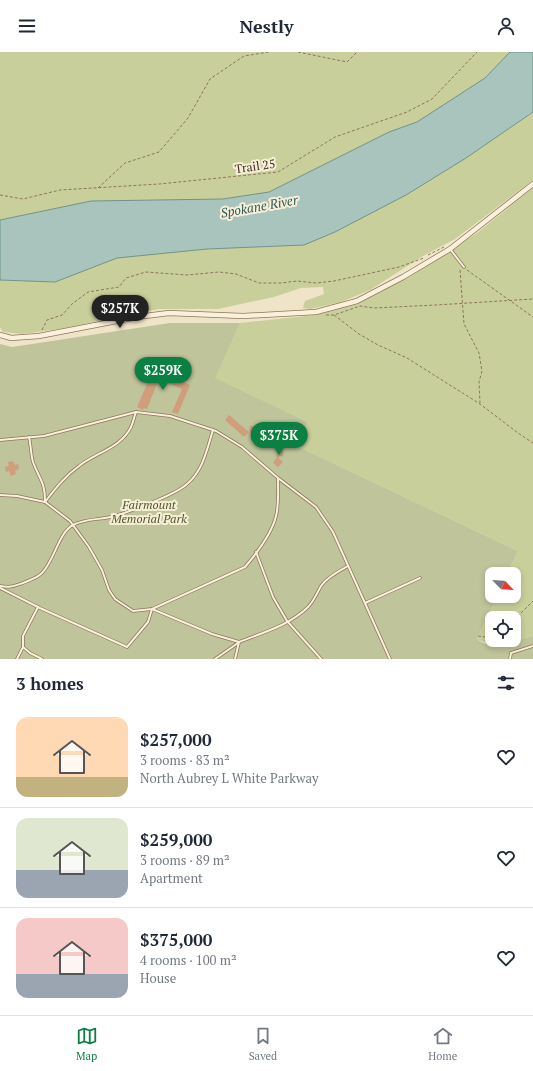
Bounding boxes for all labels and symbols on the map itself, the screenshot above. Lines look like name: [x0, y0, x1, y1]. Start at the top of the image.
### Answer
street label: Trail 25: [234, 156, 276, 176]
water label: Spokane River: [219, 190, 300, 222]
pin: $257K: [92, 295, 148, 329]
pin: $259K: [135, 357, 191, 391]
pin: $375K: [251, 422, 307, 456]
park label: Fairmount Memorial Park: [110, 497, 187, 526]
north arrow: [485, 567, 521, 603]

